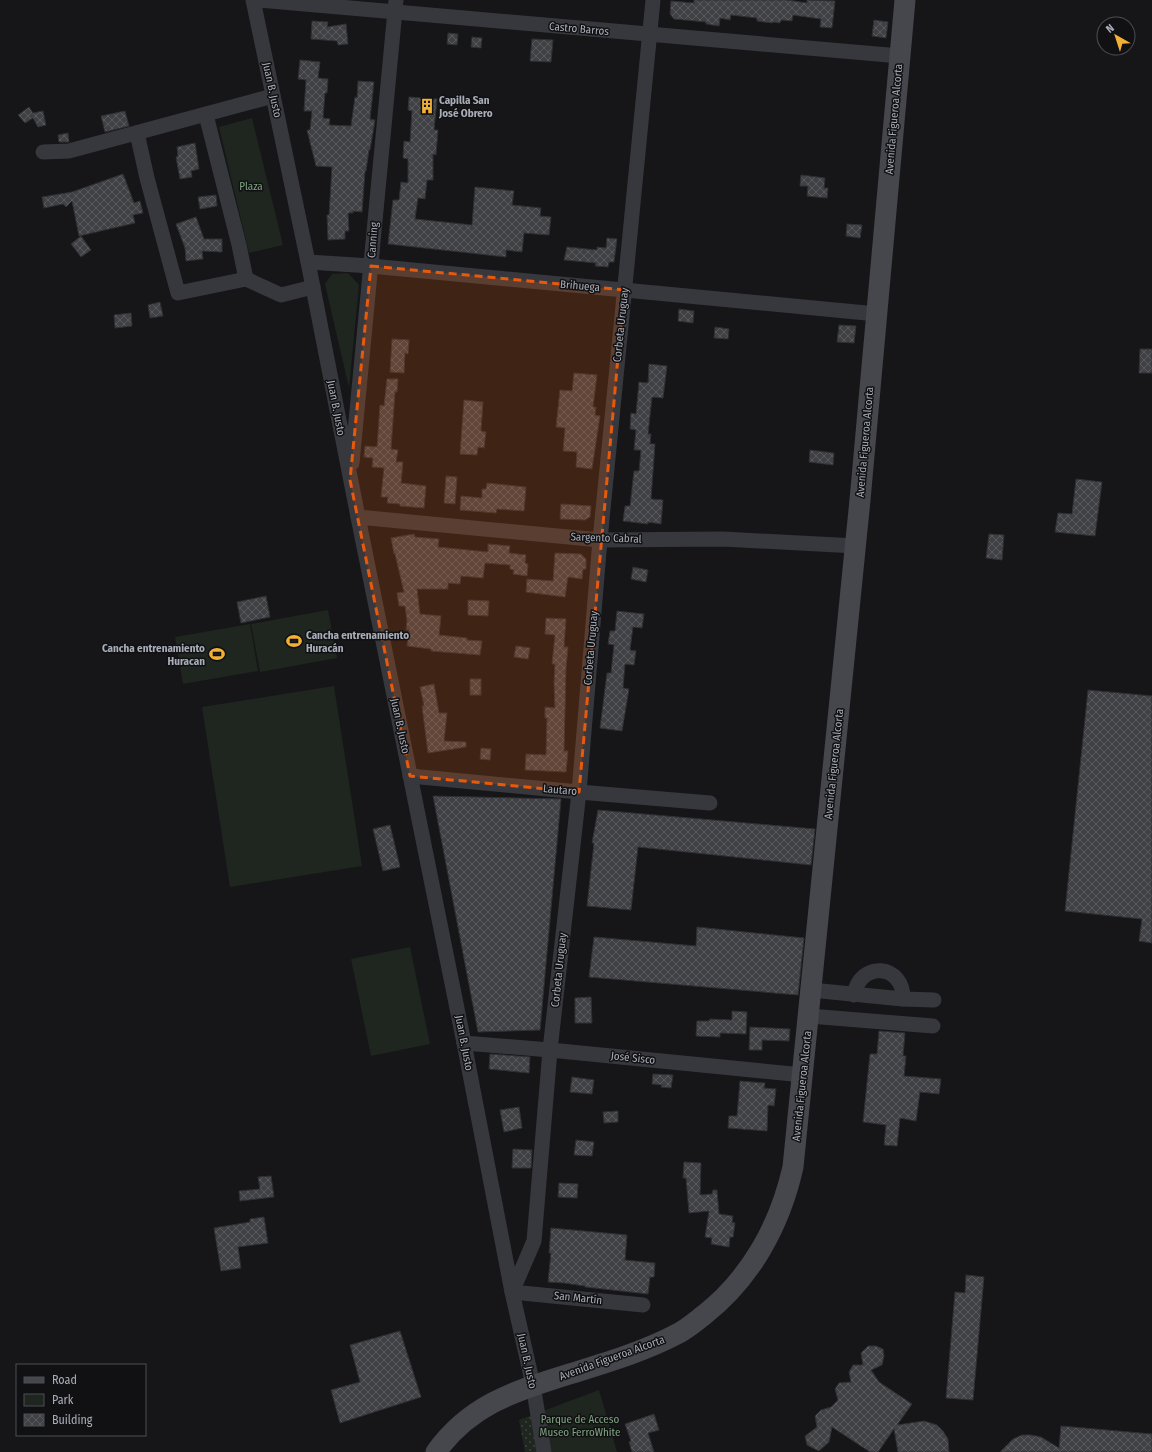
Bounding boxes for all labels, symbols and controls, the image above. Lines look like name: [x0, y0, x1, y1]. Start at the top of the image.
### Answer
north arrow: [1096, 16, 1136, 56]
street label: Castro Barros: [548, 20, 610, 38]
text: N: [1103, 21, 1117, 36]
street label: Juan B. Justo: [260, 61, 284, 119]
street label: Avenida Figueroa Alcorta: [883, 63, 905, 175]
place label: Capilla San José Obrero: [438, 94, 493, 120]
building icon: Capilla San José Obrero: [418, 97, 436, 115]
park label: Plaza: [239, 180, 263, 193]
street label: Canning: [365, 221, 381, 259]
street label: Brihuega: [560, 278, 600, 294]
street label: Corbeta Uruguay: [611, 287, 631, 363]
street label: Juan B. Justo: [324, 379, 348, 437]
street label: Avenida Figueroa Alcorta: [854, 386, 876, 498]
street label: Sargento Cabral: [570, 530, 642, 546]
street label: Corbeta Uruguay: [581, 610, 601, 686]
place label: Cancha entrenamiento Huracán: [306, 629, 409, 655]
sports icon: Cancha entrenamiento Huracán: [285, 632, 303, 650]
place label: Cancha entrenamiento Huracan: [102, 642, 205, 668]
sports icon: Cancha entrenamiento Huracan: [208, 645, 226, 663]
street label: Juan B. Justo: [388, 697, 412, 755]
street label: Avenida Figueroa Alcorta: [822, 708, 846, 820]
street label: Lautaro: [542, 782, 578, 798]
street label: Corbeta Uruguay: [549, 932, 569, 1008]
street label: Juan B. Justo: [452, 1014, 476, 1072]
street label: Avenida Figueroa Alcorta: [790, 1030, 814, 1142]
street label: José Sisco: [610, 1049, 656, 1067]
street label: San Martín: [553, 1289, 603, 1307]
street label: Juan B. Justo: [515, 1332, 539, 1390]
street label: Avenida Figueroa Alcorta: [558, 1333, 666, 1383]
legend: [16, 1364, 146, 1436]
text: Road: [52, 1373, 77, 1387]
text: Park: [52, 1393, 74, 1407]
text: Building: [52, 1413, 93, 1427]
park label: Parque de Acceso Museo FerroWhite: [540, 1413, 620, 1439]

